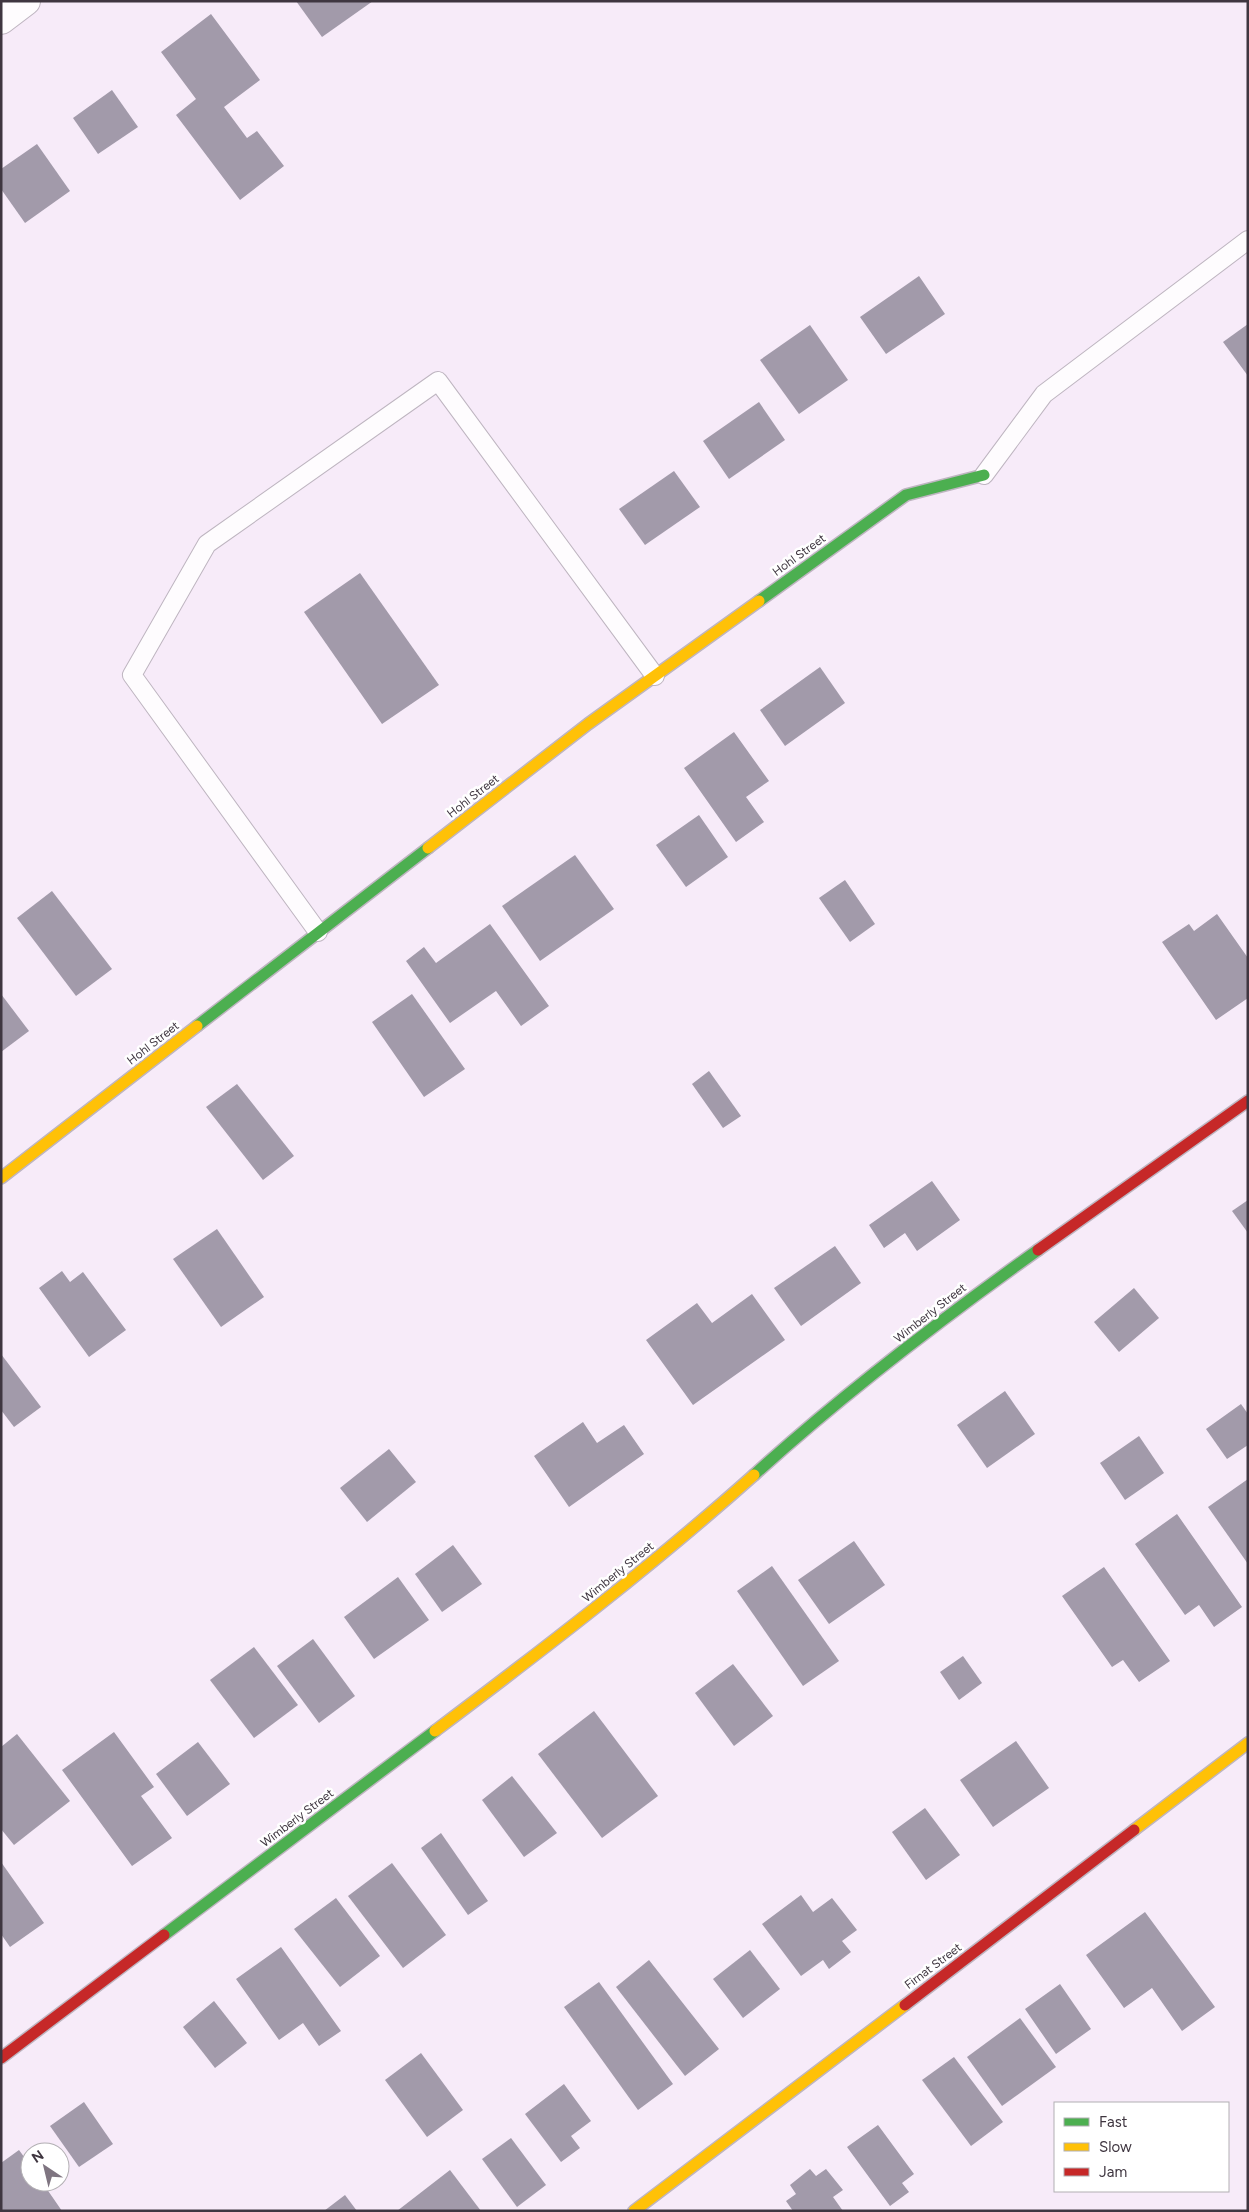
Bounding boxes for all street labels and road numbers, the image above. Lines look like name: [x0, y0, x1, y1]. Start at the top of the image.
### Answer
street label: Hohl Street: [770, 531, 829, 579]
street label: Hohl Street: [444, 771, 502, 821]
street label: Hohl Street: [124, 1018, 182, 1068]
street label: Wimberly Street: [891, 1280, 969, 1346]
street label: Wimberly Street: [580, 1539, 657, 1605]
street label: Wimberly Street: [258, 1786, 337, 1850]
street label: Firnat Street: [902, 1940, 964, 1992]

